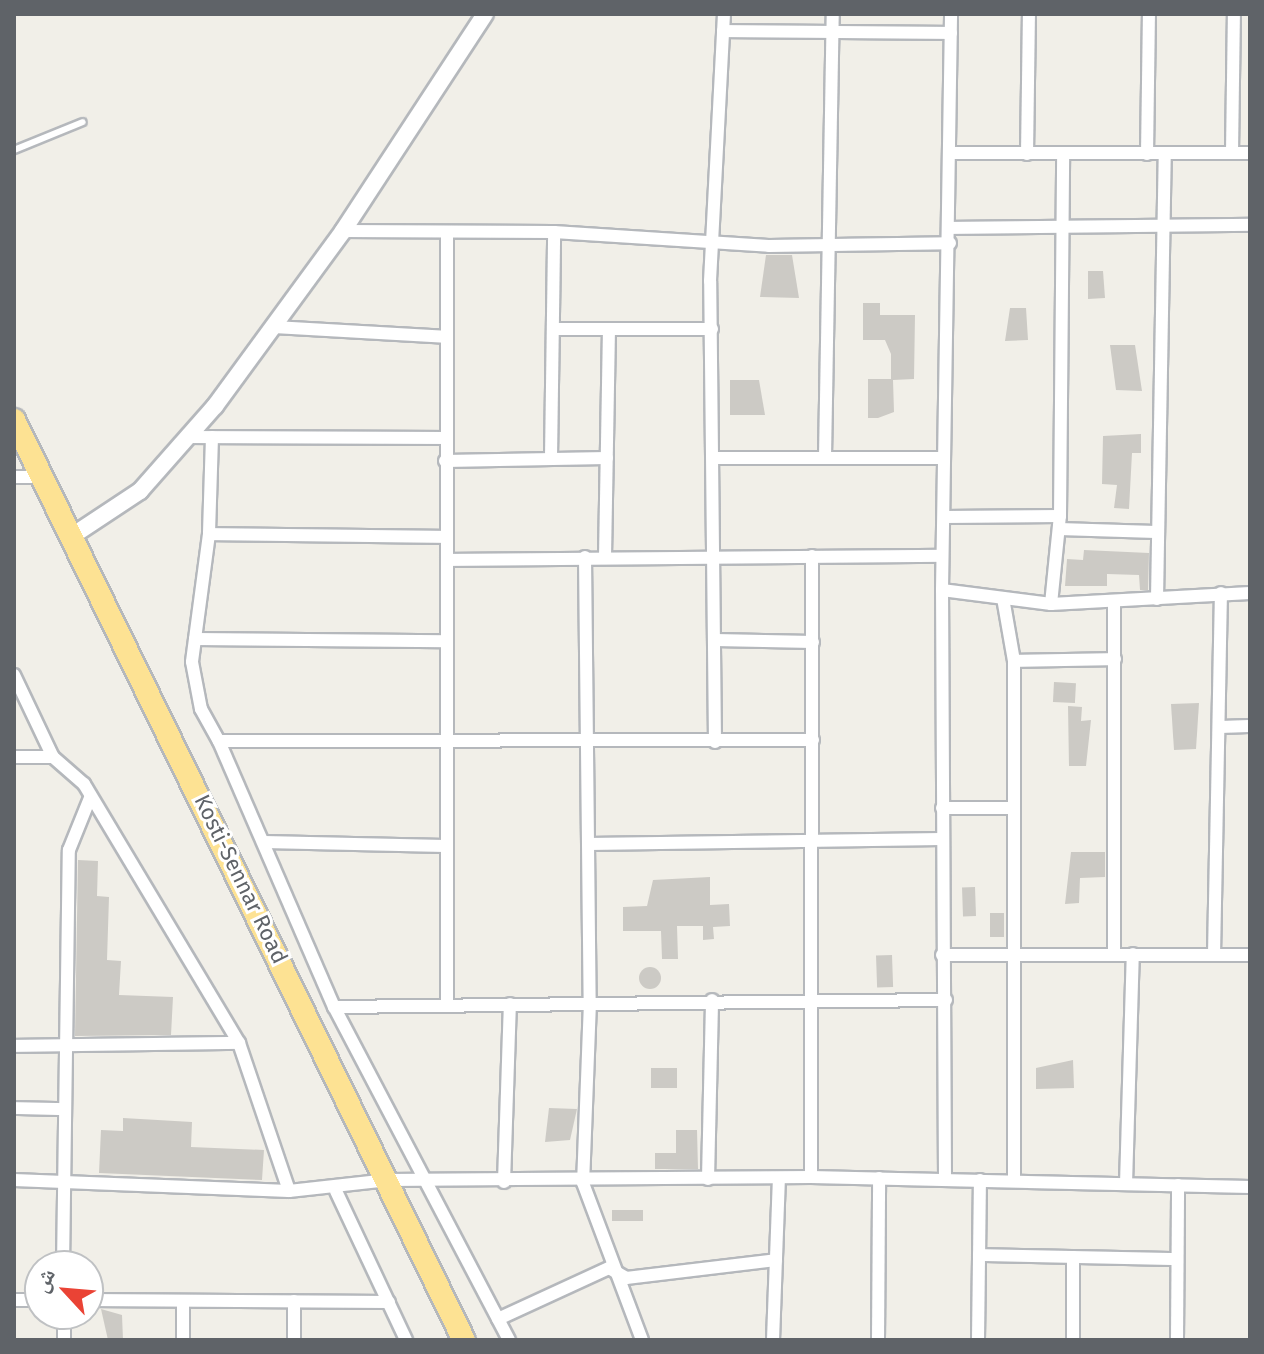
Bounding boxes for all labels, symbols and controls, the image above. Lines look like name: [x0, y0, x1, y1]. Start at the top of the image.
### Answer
street label: Kosti-Sennar Road: [189, 790, 293, 968]
north arrow: [24, 1250, 104, 1330]
text: ش: [27, 1264, 61, 1297]

